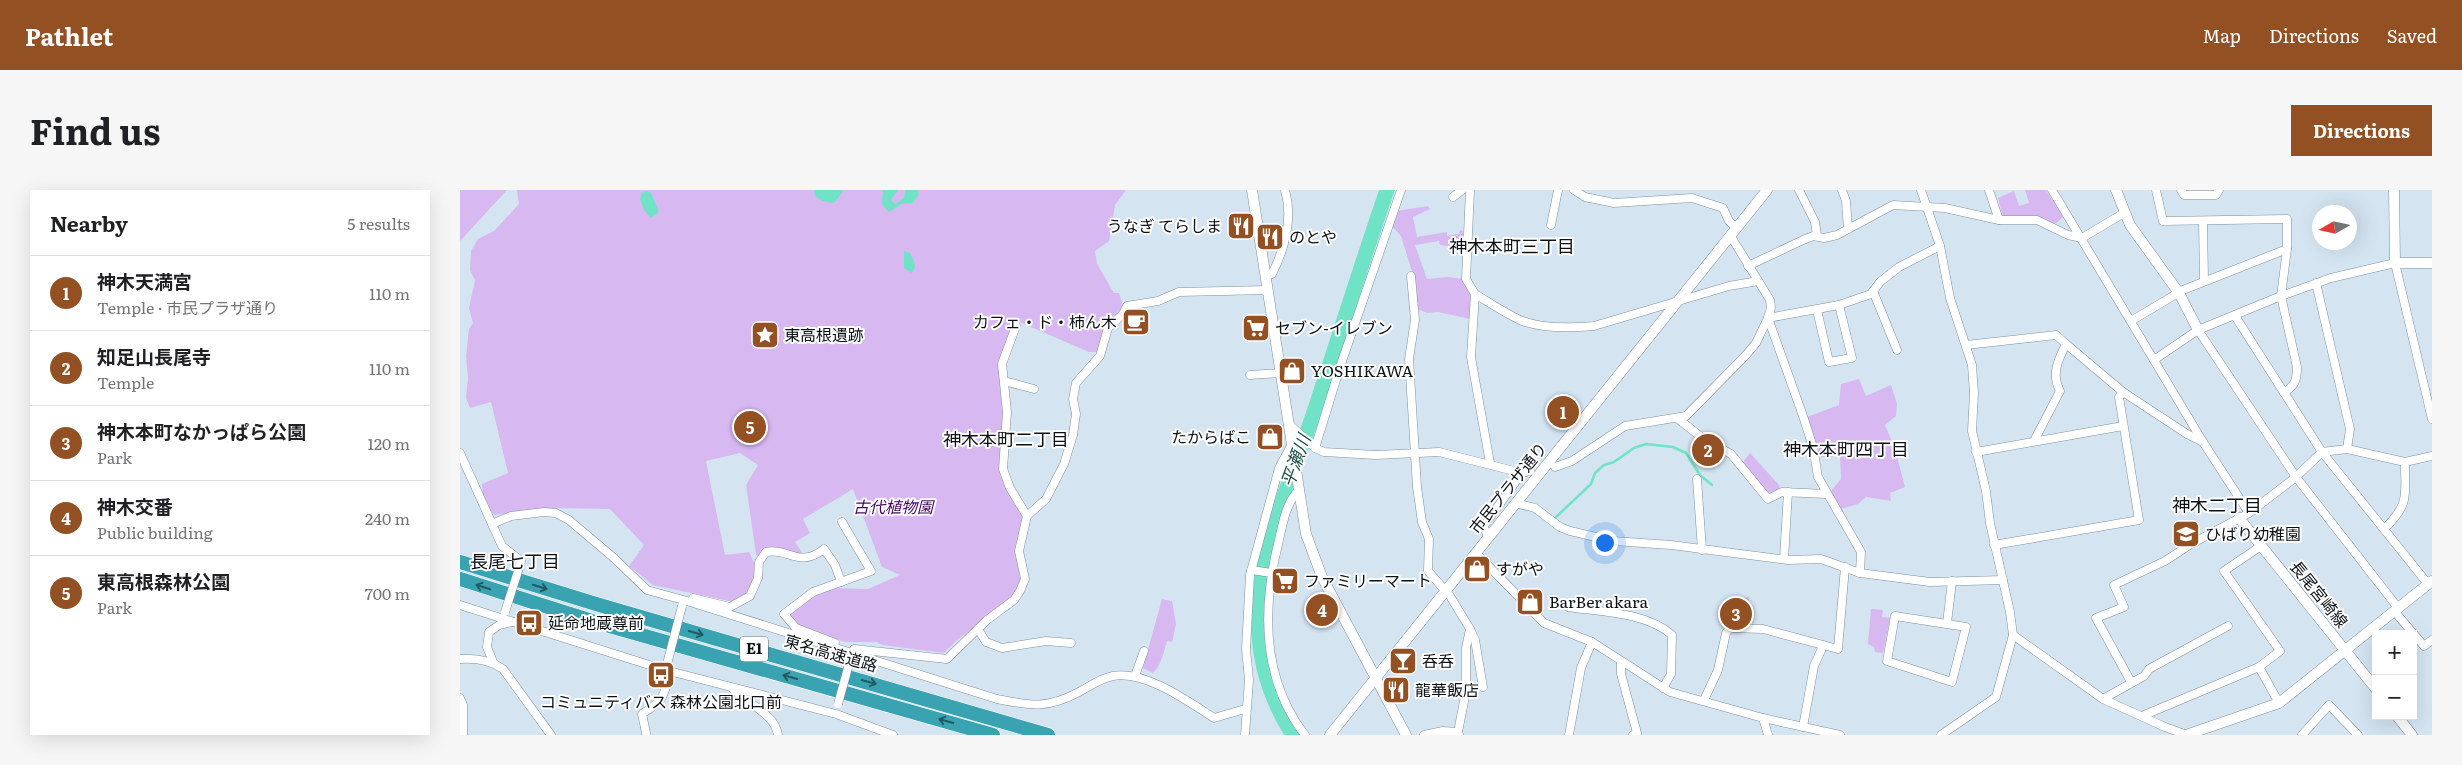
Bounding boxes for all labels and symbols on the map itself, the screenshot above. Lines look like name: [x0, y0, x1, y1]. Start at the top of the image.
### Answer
north arrow: [2312, 205, 2357, 250]
restaurant icon: うなぎ てらしま: [1226, 211, 1256, 241]
place label: うなぎ てらしま: [1107, 213, 1222, 237]
restaurant icon: のとや: [1255, 222, 1285, 252]
place label: のとや: [1289, 224, 1337, 248]
district label: 神木本町三丁目: [1449, 232, 1575, 259]
cafe icon: カフェ・ド・柿ん木: [1121, 307, 1151, 337]
place label: カフェ・ド・柿ん木: [973, 309, 1117, 333]
supermarket icon: セブン-イレブン: [1241, 313, 1271, 343]
place label: セブン-イレブン: [1275, 315, 1393, 339]
place icon: 東高根遺跡: [750, 320, 780, 350]
place label: 東高根遺跡: [784, 322, 864, 346]
shop icon: YOSHIKAWA: [1277, 356, 1307, 386]
place label: YOSHIKAWA: [1311, 358, 1413, 382]
pin: 1: [1547, 393, 1579, 431]
pin: 5: [734, 408, 766, 446]
shop icon: たからばこ: [1255, 422, 1285, 452]
place label: たからばこ: [1171, 424, 1251, 448]
district label: 神木本町二丁目: [943, 425, 1069, 452]
water label: 平瀬川: [1273, 429, 1317, 490]
pin: 2: [1692, 431, 1724, 469]
district label: 神木本町四丁目: [1783, 435, 1909, 462]
street label: 市民プラザ通り: [1463, 436, 1552, 538]
district label: 神木二丁目: [2172, 491, 2262, 518]
park label: 古代植物園: [853, 494, 935, 518]
school or university icon: ひばり幼稚園: [2171, 519, 2201, 549]
place label: ひばり幼稚園: [2205, 521, 2301, 545]
your location: [1592, 530, 1618, 556]
district label: 長尾七丁目: [470, 547, 560, 574]
shop icon: すがや: [1462, 554, 1492, 584]
street label: 長尾宮崎線: [2285, 555, 2354, 632]
place label: すがや: [1496, 556, 1544, 580]
supermarket icon: ファミリーマート: [1270, 566, 1300, 596]
place label: ファミリーマート: [1304, 568, 1432, 592]
one-way arrow: [475, 581, 491, 591]
one-way arrow: [532, 582, 548, 592]
shop icon: BarBer akara: [1515, 587, 1545, 617]
place label: BarBer akara: [1549, 589, 1648, 613]
pin: 4: [1306, 591, 1338, 629]
pin: 3: [1720, 595, 1752, 633]
bus stop icon: 延命地蔵尊前: [514, 608, 544, 638]
place label: 延命地蔵尊前: [548, 610, 644, 634]
street label: 東名高速道路: [782, 627, 881, 677]
one-way arrow: [687, 629, 703, 638]
road number: E1: [740, 636, 768, 662]
bar icon: 呑呑: [1388, 646, 1418, 676]
place label: 呑呑: [1422, 648, 1454, 672]
bus stop icon: コミュニティバス 森林公園北口前: [646, 660, 676, 690]
one-way arrow: [782, 672, 798, 681]
restaurant icon: 龍華飯店: [1381, 675, 1411, 705]
one-way arrow: [861, 677, 877, 687]
place label: 龍華飯店: [1415, 677, 1479, 701]
place label: コミュニティバス 森林公園北口前: [540, 689, 782, 713]
one-way arrow: [939, 716, 955, 726]

